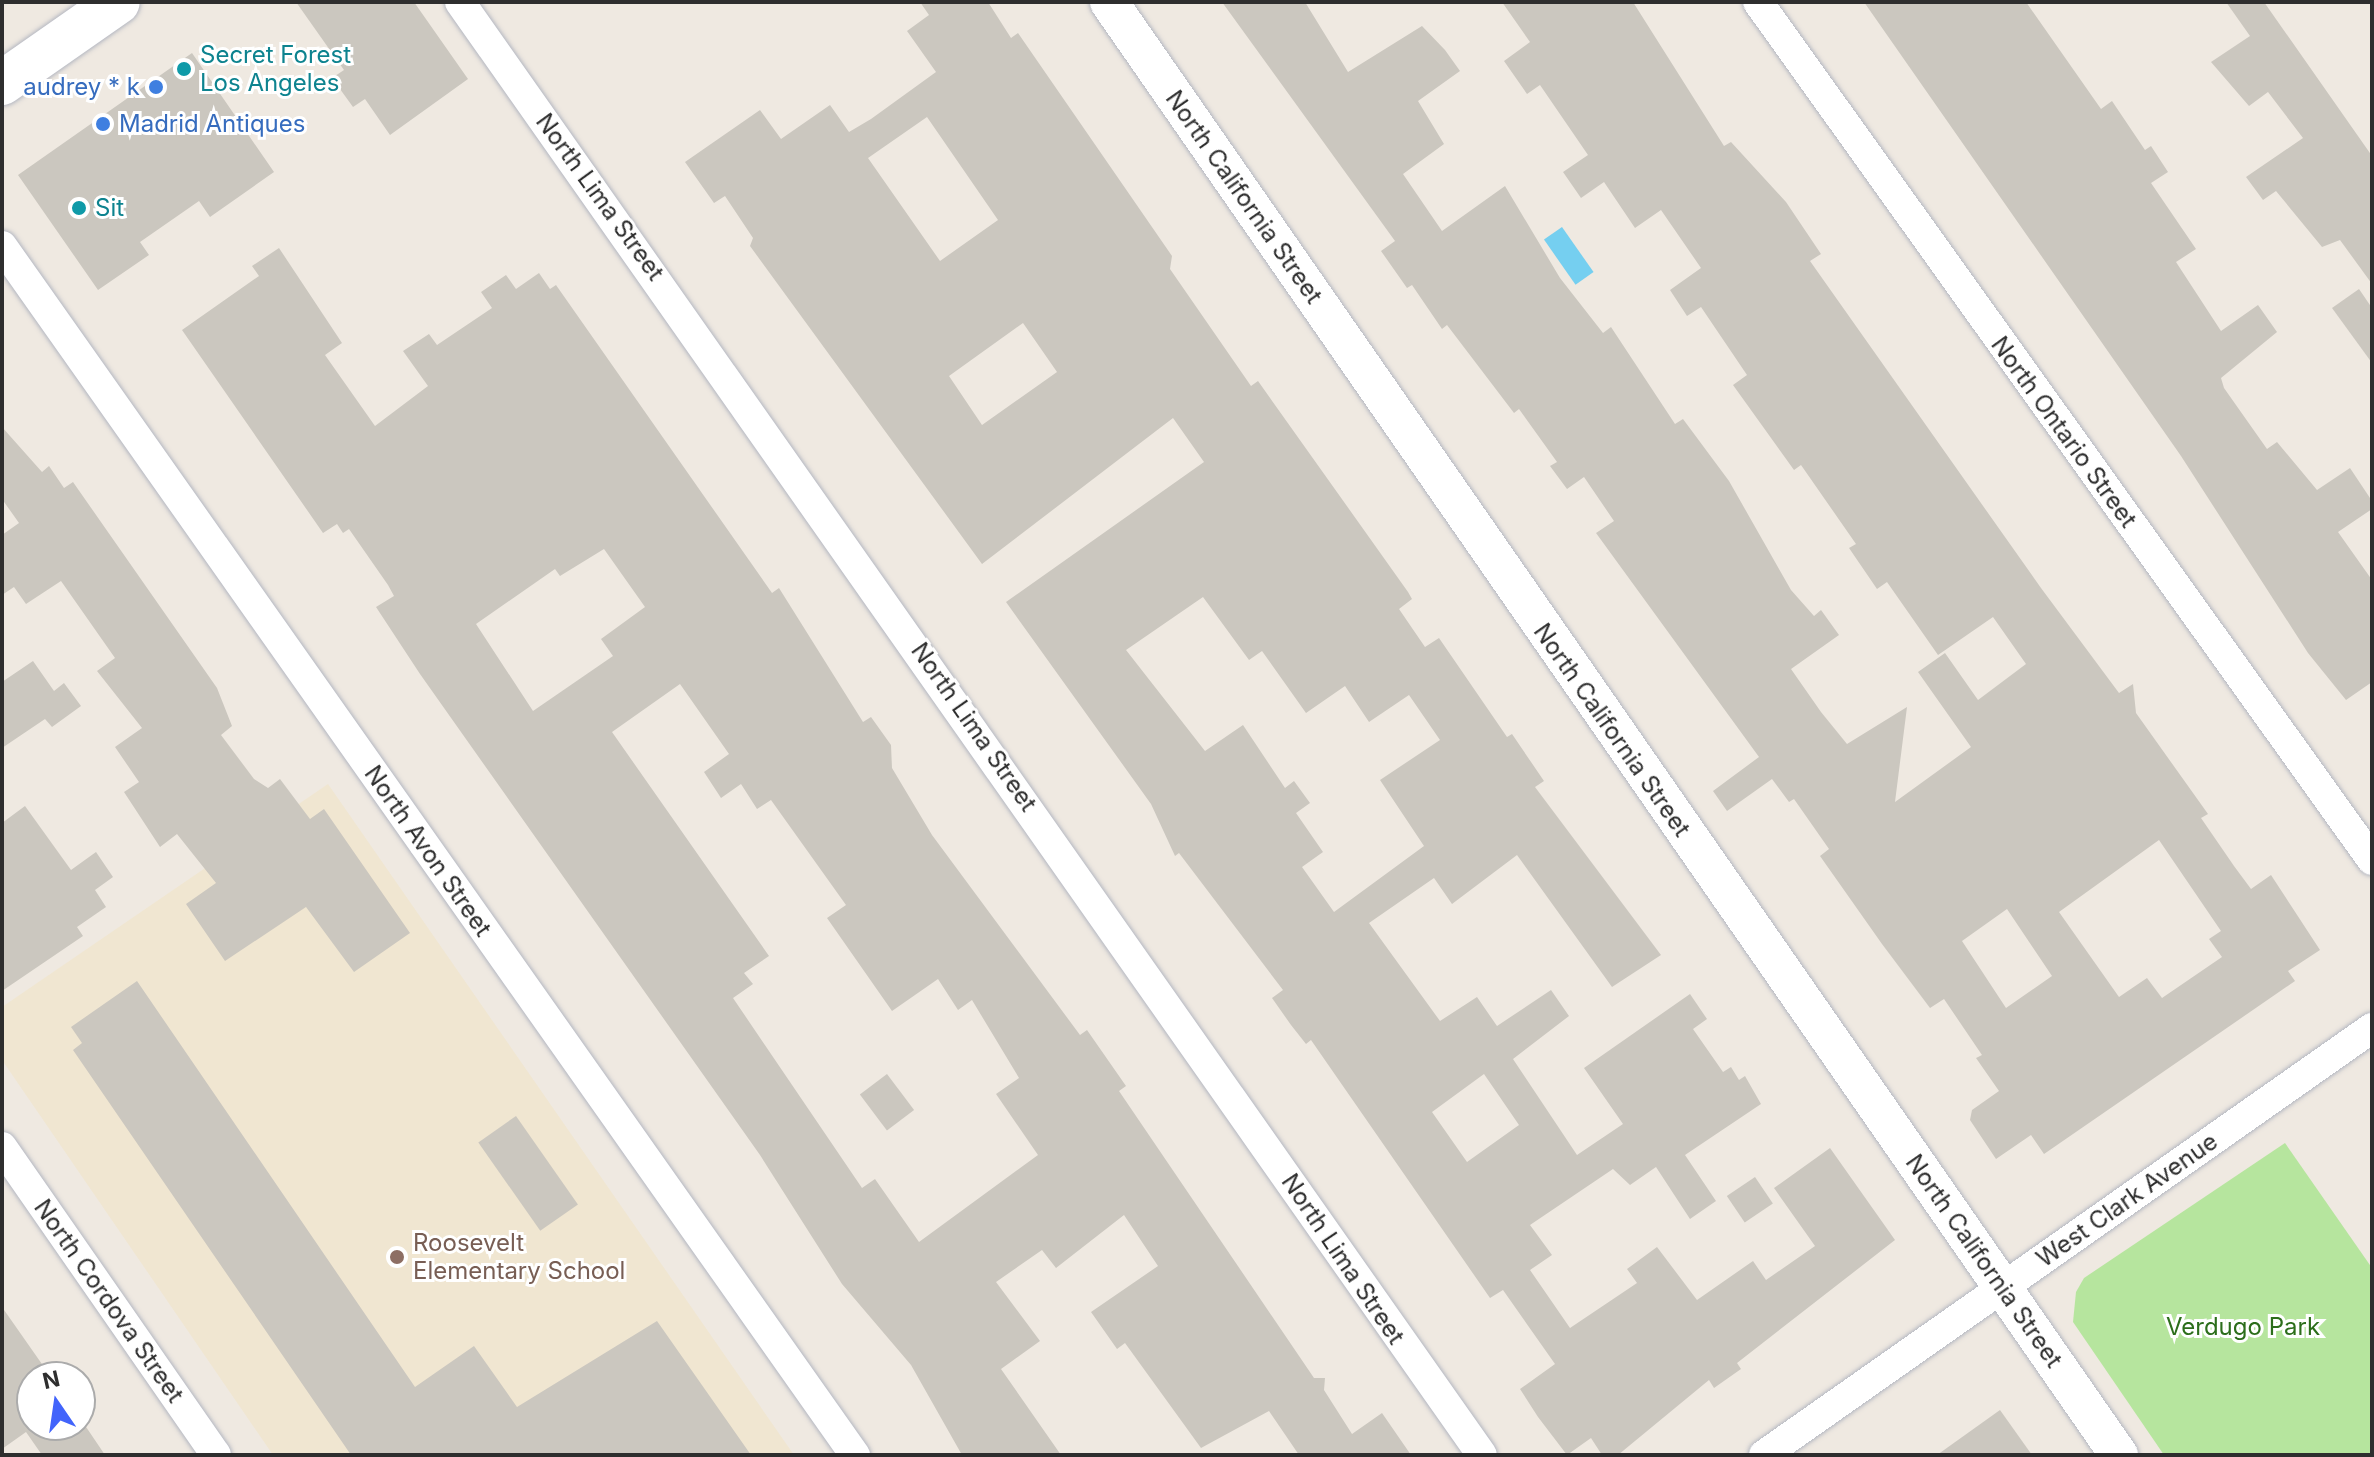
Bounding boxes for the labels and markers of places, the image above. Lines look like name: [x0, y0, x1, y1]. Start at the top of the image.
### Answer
place label: Secret Forest Los Angeles: [200, 41, 351, 97]
marker: Secret Forest Los Angeles: [175, 60, 193, 78]
place label: audrey * k: [23, 73, 140, 101]
marker: audrey * k: [147, 78, 165, 96]
place label: Madrid Antiques: [119, 110, 305, 138]
marker: Madrid Antiques: [94, 115, 112, 133]
place label: Sit: [95, 194, 124, 222]
marker: Sit: [70, 199, 88, 217]
place label: Roosevelt Elementary School: [413, 1229, 625, 1285]
marker: Roosevelt Elementary School: [388, 1248, 406, 1266]

